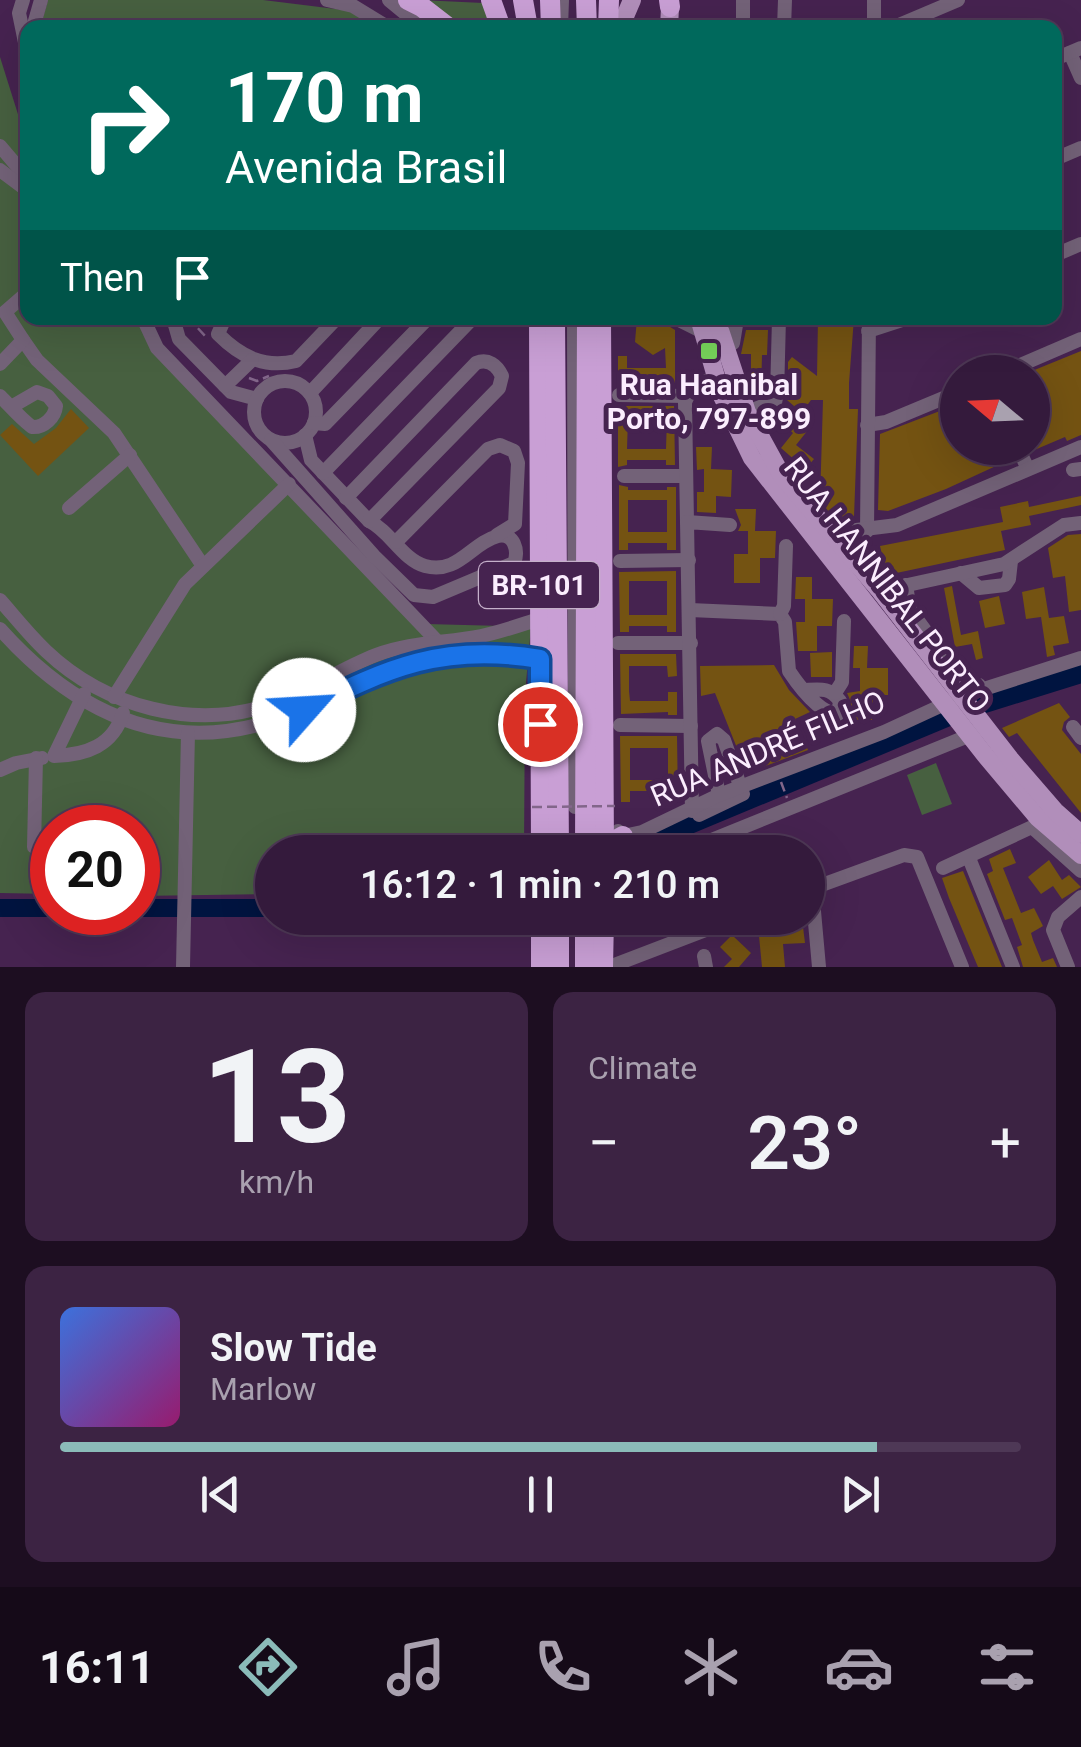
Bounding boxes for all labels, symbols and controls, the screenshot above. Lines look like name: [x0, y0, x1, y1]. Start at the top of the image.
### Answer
text: 170 m: [225, 57, 424, 139]
icon: right: [60, 60, 190, 190]
text: Avenida Brasil: [225, 141, 507, 194]
icon: arrive: [165, 250, 220, 305]
text: Then: [60, 256, 145, 300]
marker: Rua Haanibal Porto, 797-899: [698, 340, 720, 362]
north arrow: [940, 355, 1050, 465]
map controls: [940, 355, 1050, 465]
place label: Rua Haanibal Porto, 797-899: [607, 367, 811, 436]
street label: RUA HANNIBAL PORTO: [777, 450, 998, 719]
road number: BR-101: [479, 562, 599, 608]
position arrow: [252, 658, 356, 762]
pin: [498, 682, 583, 767]
street label: RUA ANDRÉ FILHO: [645, 683, 890, 814]
icon: arrive: [513, 697, 568, 752]
speed limit sign: 20: [30, 805, 160, 935]
text: 16:12 · 1 min · 210 m: [360, 863, 720, 907]
text: 13: [202, 1021, 351, 1174]
text: Climate: [588, 1049, 697, 1087]
text: 23°: [747, 1099, 862, 1187]
text: −: [588, 1111, 619, 1175]
text: +: [990, 1111, 1021, 1175]
text: km/h: [239, 1163, 314, 1201]
text: Slow Tide: [210, 1326, 377, 1370]
text: Marlow: [210, 1370, 316, 1408]
icon: previous: [193, 1467, 248, 1522]
icon: pause: [513, 1467, 568, 1522]
icon: next: [833, 1467, 888, 1522]
icon: directions: [233, 1632, 303, 1702]
icon: music: [381, 1632, 451, 1702]
icon: phone: [528, 1632, 598, 1702]
icon: climate: [676, 1632, 746, 1702]
icon: car: [824, 1632, 894, 1702]
icon: filters: [972, 1632, 1042, 1702]
text: 16:11: [39, 1641, 155, 1694]

